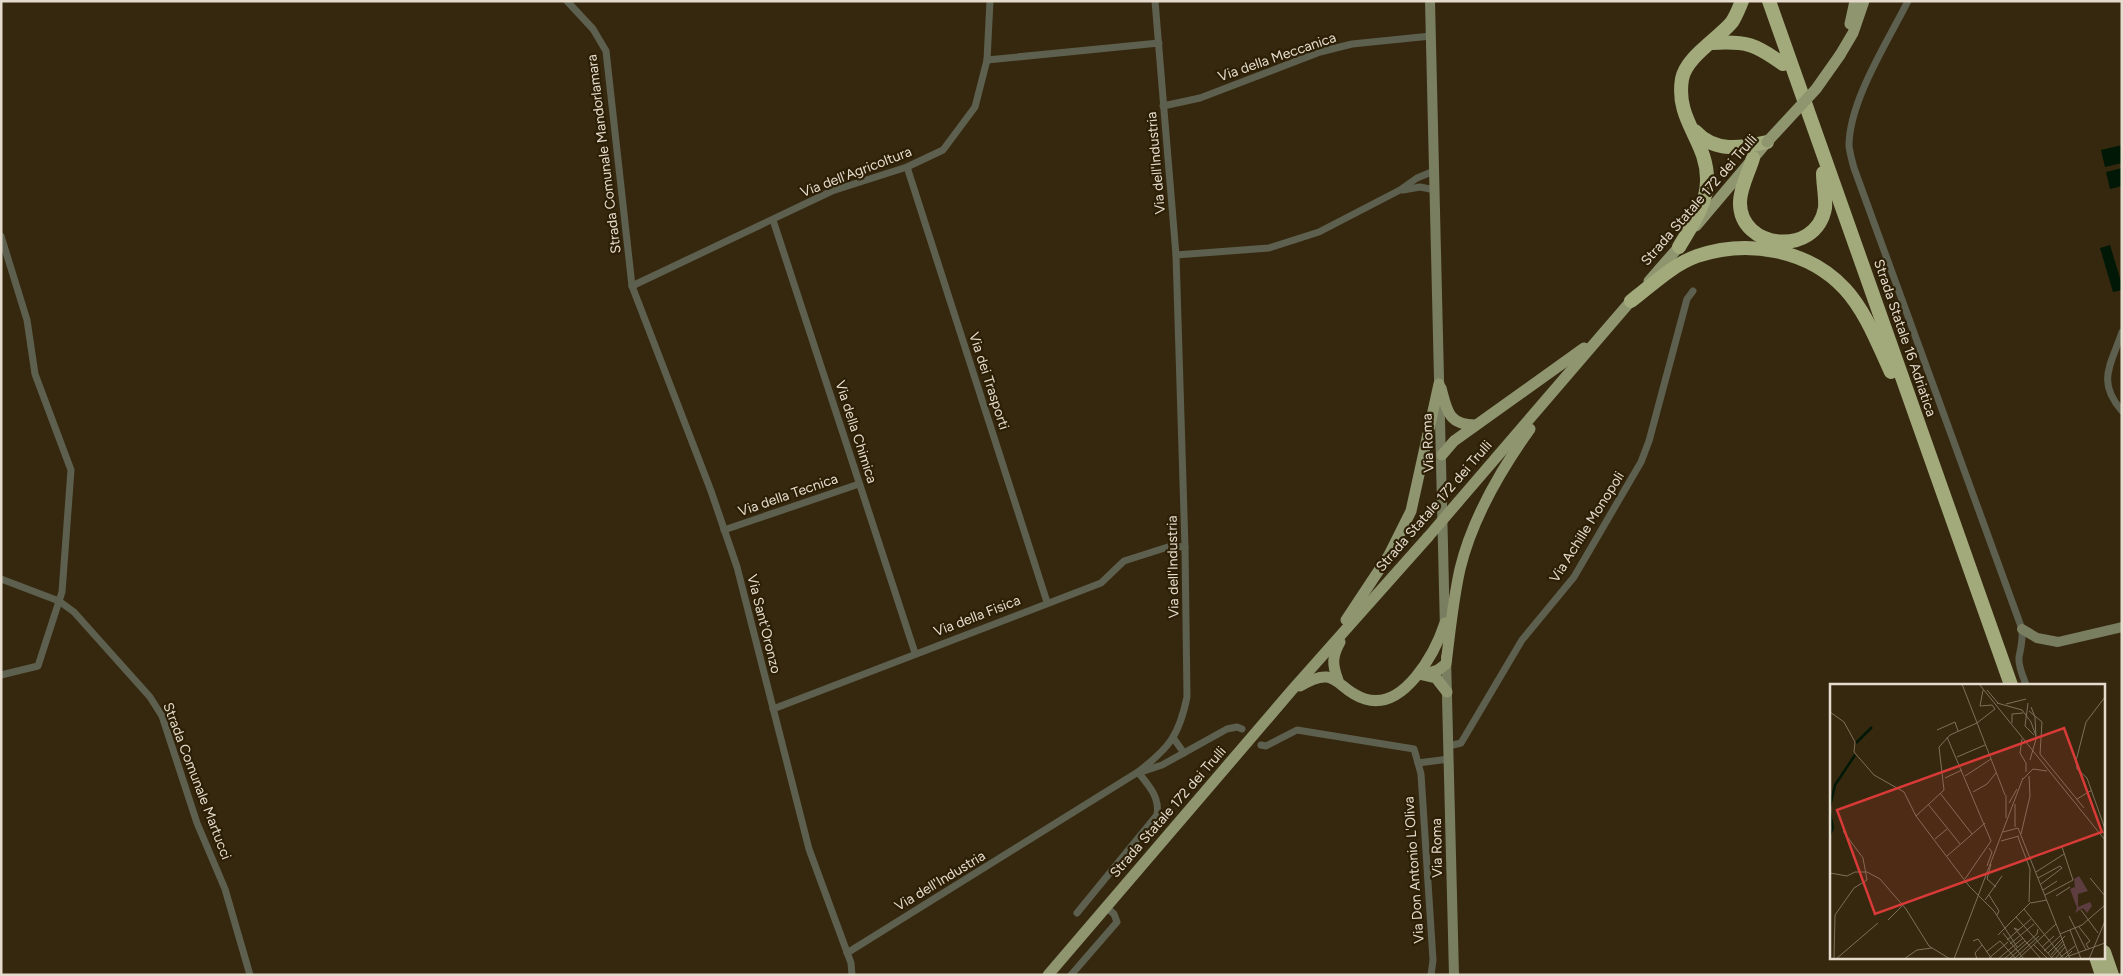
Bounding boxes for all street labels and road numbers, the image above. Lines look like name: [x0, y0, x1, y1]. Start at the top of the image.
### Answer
street label: Via della Meccanica: [1216, 29, 1338, 85]
street label: Strada Comunale Mandorlamara: [583, 53, 625, 255]
street label: Via dell'Industria: [1143, 111, 1169, 215]
street label: Strada Statale 172 dei Trulli: [1637, 131, 1761, 269]
street label: Via dell'Agricoltura: [798, 143, 914, 201]
street label: Strada Statale 16 Adriatica: [1870, 257, 1940, 419]
street label: Via dei Trasporti: [965, 330, 1013, 432]
street label: Via della Chimica: [831, 378, 881, 486]
street label: Via Roma: [1418, 413, 1438, 473]
street label: Strada Statale 172 dei Trulli: [1372, 437, 1496, 575]
street label: Via Achille Monopoli: [1546, 468, 1628, 586]
street label: Via della Tecnica: [736, 470, 840, 520]
street label: Via dell'Industria: [1164, 515, 1182, 619]
street label: Via Sant'Oronzo: [743, 573, 785, 675]
street label: Via della Fisica: [931, 592, 1023, 640]
street label: Strada Comunale Martucci: [159, 700, 235, 862]
street label: Strada Statale 172 dei Trulli: [1106, 743, 1230, 881]
street label: Via Don Antonio L'Oliva: [1400, 796, 1428, 944]
street label: Via Roma: [1428, 818, 1446, 878]
street label: Via dell'Industria: [892, 847, 988, 915]

